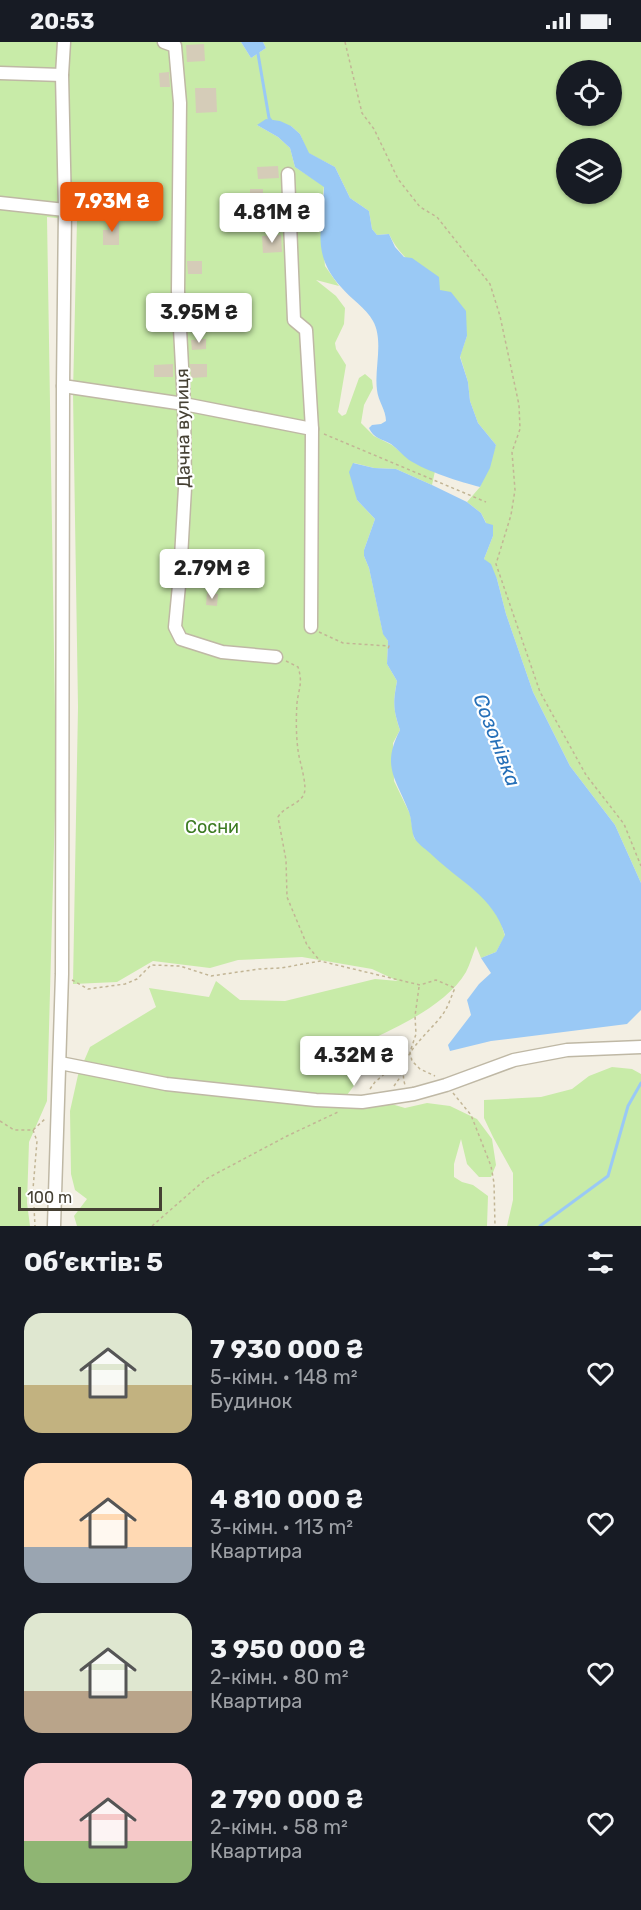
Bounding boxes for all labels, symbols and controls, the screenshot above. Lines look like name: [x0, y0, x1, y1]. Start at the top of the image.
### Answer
text: 20:53: [30, 8, 94, 35]
map controls: [556, 60, 622, 204]
button: locate: [556, 60, 622, 126]
button: layers: [556, 138, 622, 204]
pin: 7.93M ₴: [57, 182, 167, 233]
text: 7.93M ₴: [74, 189, 150, 213]
pin: 4.81M ₴: [217, 193, 327, 244]
text: 4.81M ₴: [234, 200, 310, 224]
pin: 3.95M ₴: [144, 293, 254, 344]
text: 3.95M ₴: [160, 300, 238, 324]
street label: Дачна вулиця: [171, 368, 195, 488]
pin: 2.79M ₴: [157, 549, 267, 600]
text: 2.79M ₴: [174, 556, 250, 580]
water label: Созонівка: [468, 690, 526, 790]
park label: Сосни: [185, 816, 239, 838]
pin: 4.32M ₴: [299, 1036, 409, 1087]
text: 4.32M ₴: [314, 1043, 394, 1067]
scale bar: [18, 1184, 162, 1212]
text: 100 m: [27, 1188, 72, 1207]
icon: filters: [584, 1246, 617, 1279]
text: Об’єктів: 5: [24, 1247, 163, 1278]
text: 7 930 000 ₴: [210, 1334, 363, 1365]
icon: home: [72, 1337, 144, 1409]
icon: heart: [584, 1357, 617, 1390]
text: 5-кімн. · 148 m²: [210, 1365, 358, 1389]
text: Будинок: [210, 1389, 292, 1413]
text: 4 810 000 ₴: [210, 1484, 363, 1515]
icon: home: [72, 1487, 144, 1559]
icon: heart: [584, 1507, 617, 1540]
text: 3-кімн. · 113 m²: [210, 1515, 353, 1539]
text: Квартира: [210, 1539, 302, 1563]
text: 3 950 000 ₴: [210, 1634, 366, 1665]
icon: home: [72, 1637, 144, 1709]
icon: heart: [584, 1657, 617, 1690]
text: 2-кімн. · 80 m²: [210, 1665, 349, 1689]
text: Квартира: [210, 1689, 302, 1713]
text: 2 790 000 ₴: [210, 1784, 363, 1815]
icon: home: [72, 1787, 144, 1859]
icon: heart: [584, 1807, 617, 1840]
text: 2-кімн. · 58 m²: [210, 1815, 348, 1839]
text: Квартира: [210, 1839, 302, 1863]

